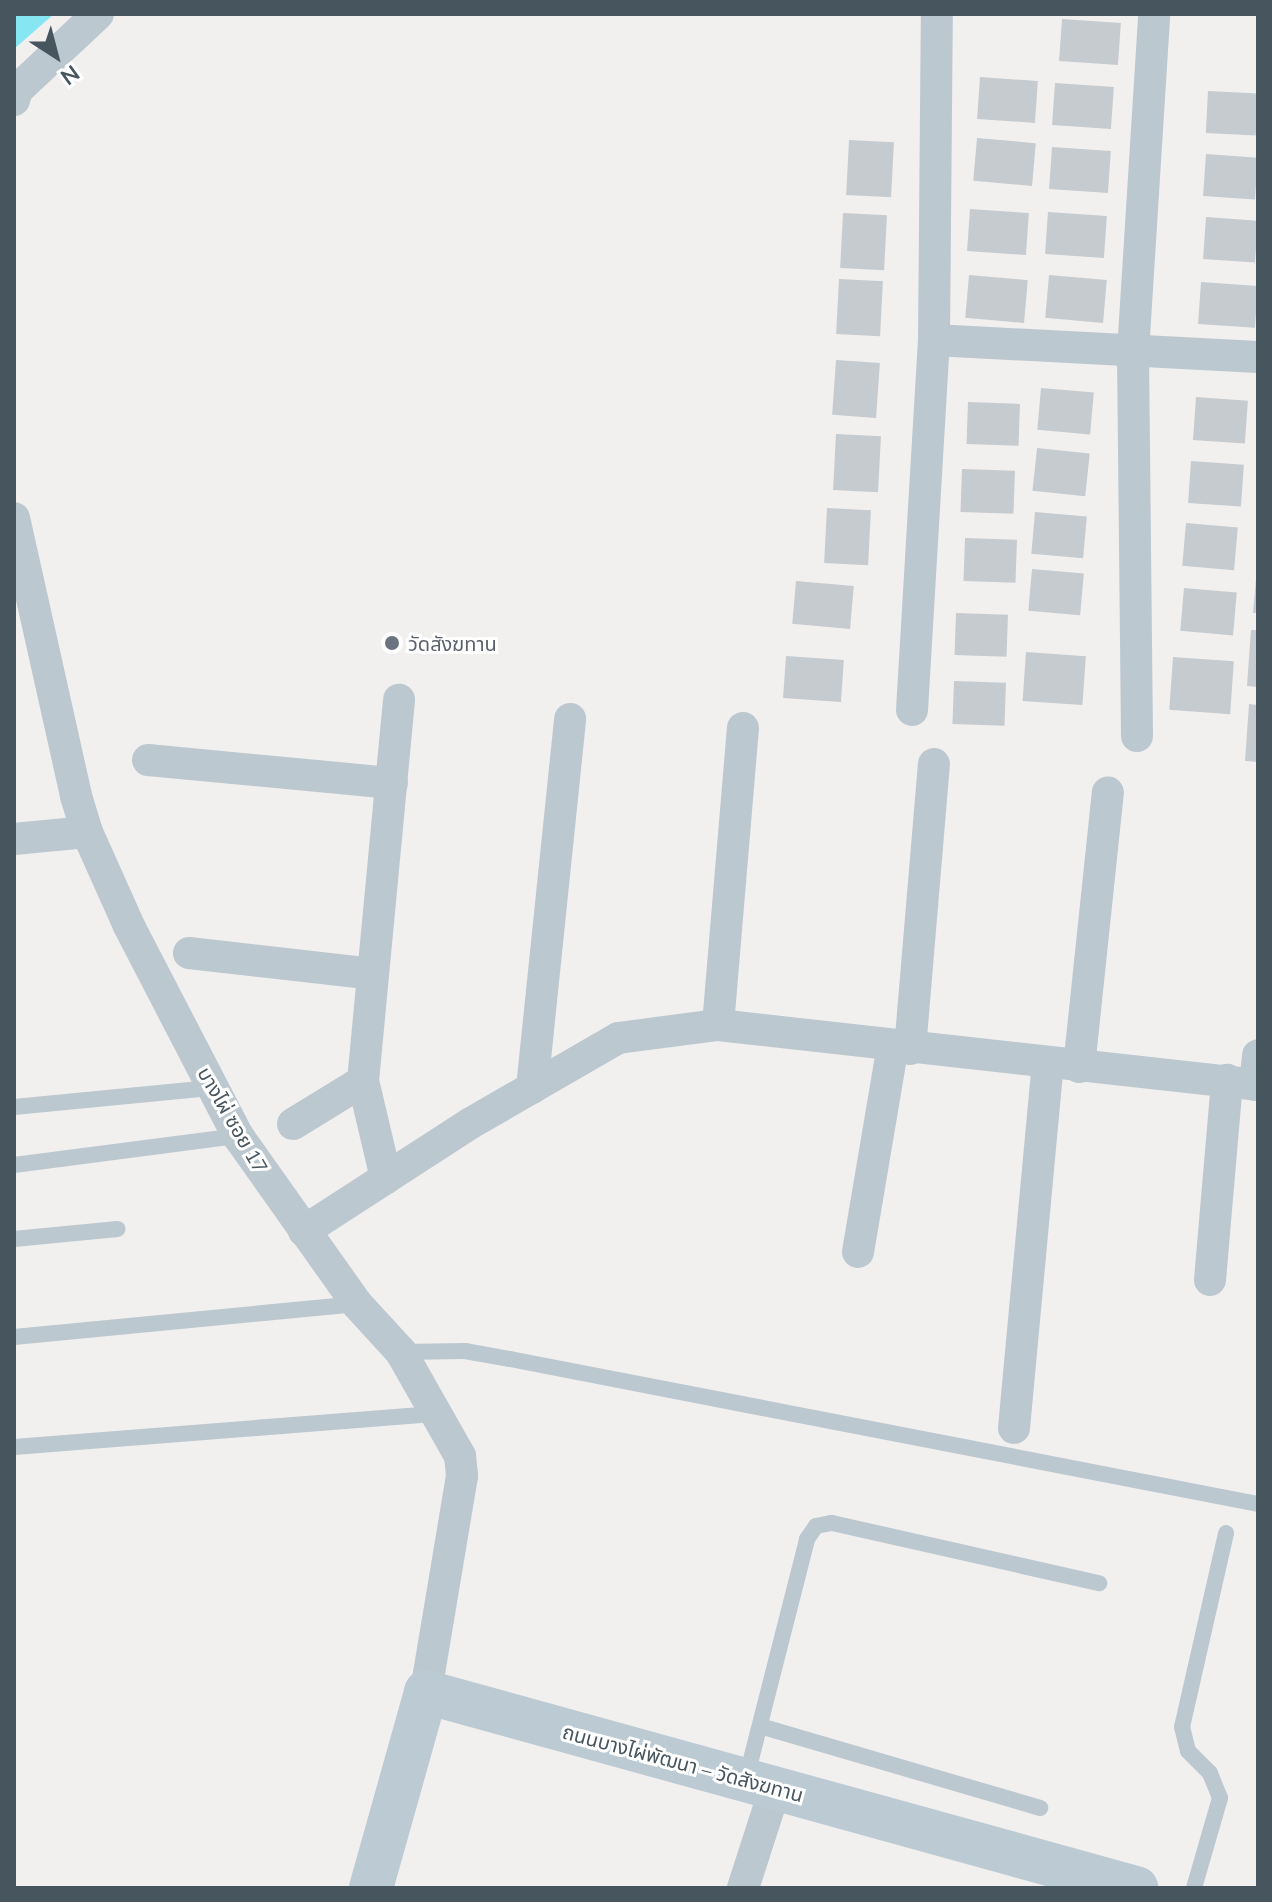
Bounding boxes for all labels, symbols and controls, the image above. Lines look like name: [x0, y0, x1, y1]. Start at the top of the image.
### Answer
north arrow: [16, 16, 96, 96]
text: N: [55, 59, 85, 92]
place label: วัดสังฆทาน: [408, 631, 497, 655]
marker: วัดสังฆทาน: [383, 634, 401, 652]
street label: บางไผ่ ซอย 17: [193, 1063, 273, 1177]
street label: ถนนบางไผ่พัฒนา – วัดสังฆทาน: [560, 1719, 806, 1807]

